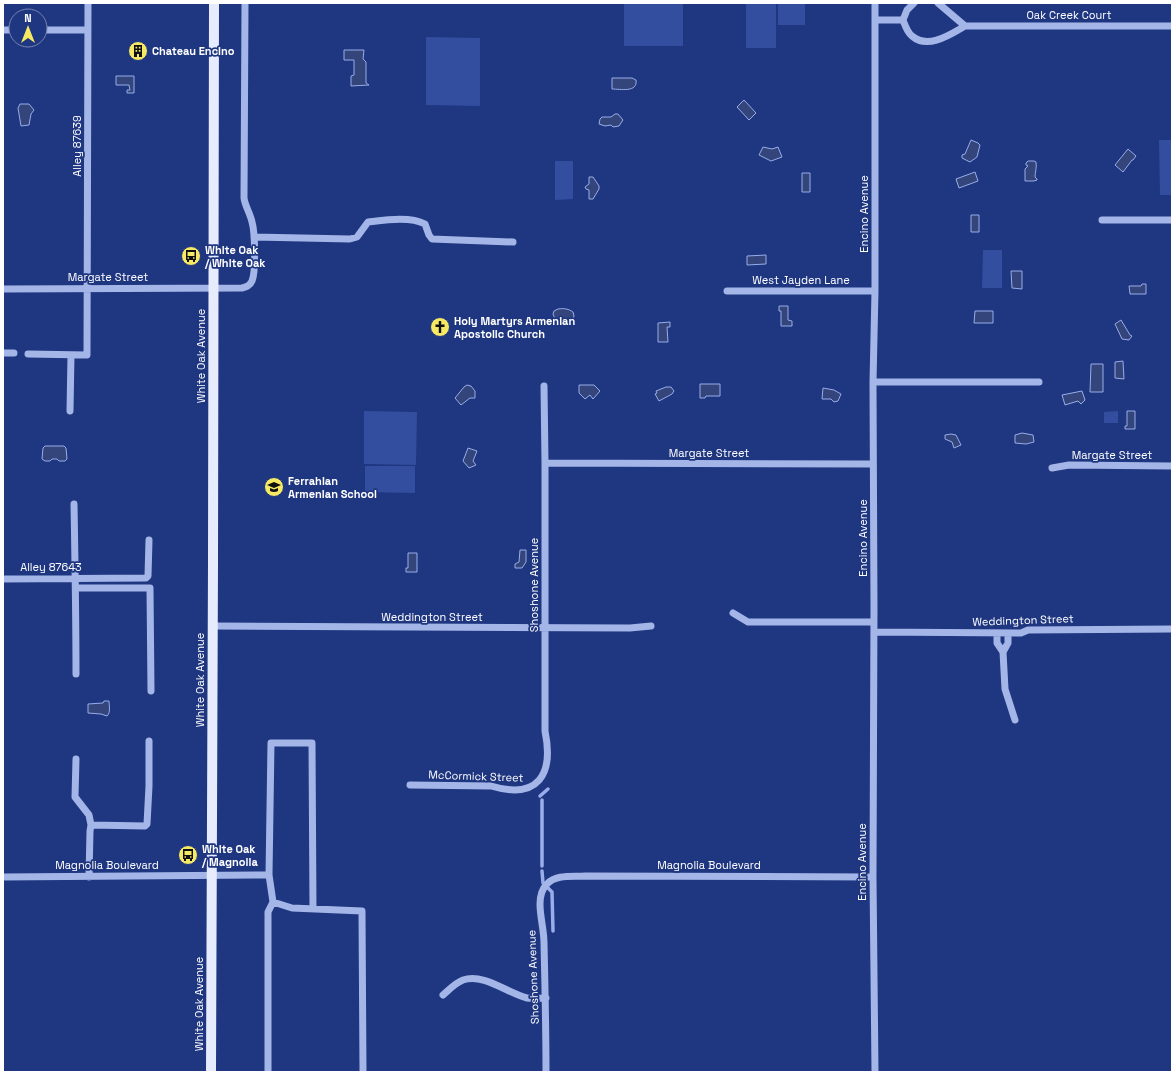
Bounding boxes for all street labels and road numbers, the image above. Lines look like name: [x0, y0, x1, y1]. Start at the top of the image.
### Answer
street label: Oak Creek Court: [1026, 8, 1112, 22]
street label: Alley 87639: [70, 115, 84, 177]
street label: Encino Avenue: [857, 175, 871, 253]
street label: Margate Street: [68, 270, 148, 284]
street label: West Jayden Lane: [752, 273, 850, 287]
street label: White Oak Avenue: [194, 309, 208, 403]
street label: Margate Street: [669, 446, 749, 460]
street label: Margate Street: [1072, 448, 1152, 462]
street label: Encino Avenue: [856, 499, 870, 577]
street label: Shoshone Avenue: [527, 538, 541, 632]
street label: Alley 87643: [20, 560, 82, 574]
street label: Weddington Street: [381, 610, 483, 624]
street label: Weddington Street: [972, 611, 1074, 629]
street label: White Oak Avenue: [193, 633, 207, 727]
street label: McCormick Street: [428, 767, 524, 785]
street label: Encino Avenue: [855, 823, 869, 901]
street label: Magnolia Boulevard: [55, 858, 159, 872]
street label: Magnolia Boulevard: [657, 858, 761, 872]
street label: Shoshone Avenue: [524, 930, 542, 1024]
street label: White Oak Avenue: [192, 957, 206, 1051]

